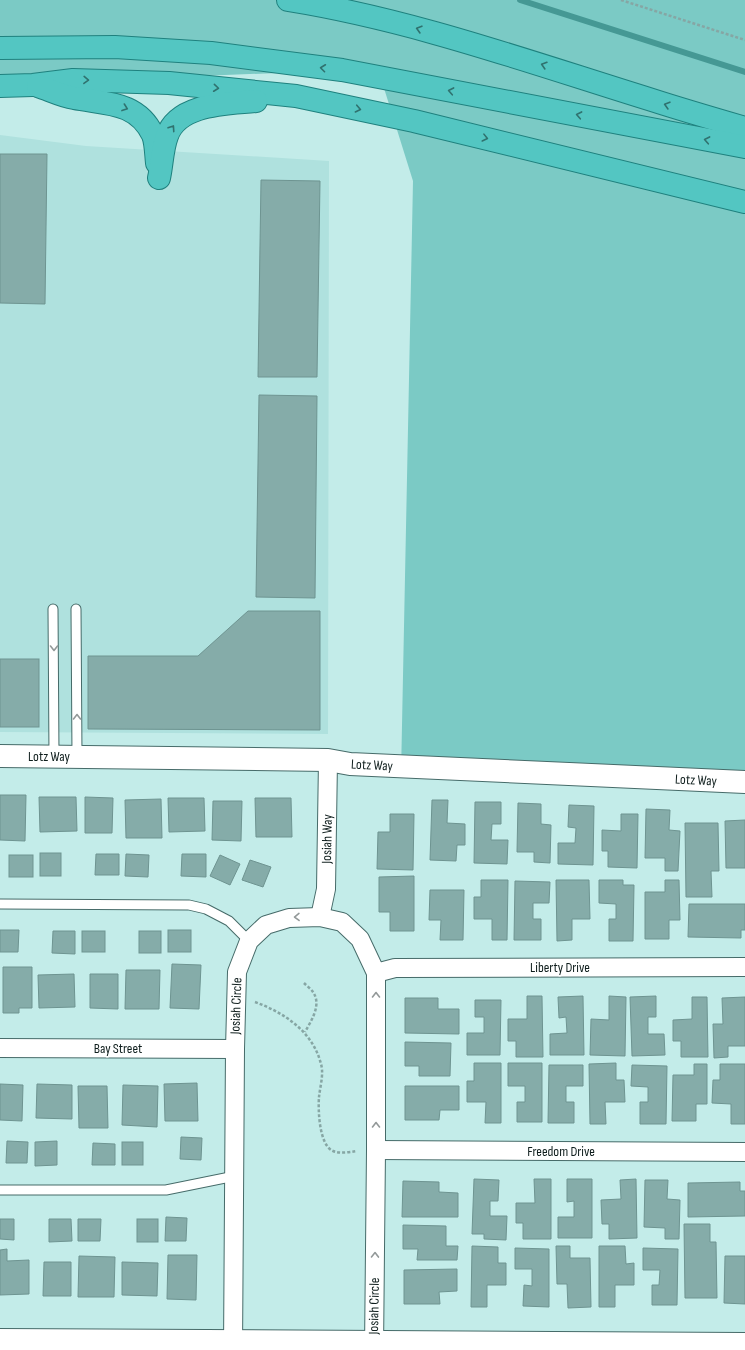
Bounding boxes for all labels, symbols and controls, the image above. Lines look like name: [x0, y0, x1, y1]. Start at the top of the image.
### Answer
one-way arrow: [416, 25, 423, 34]
one-way arrow: [540, 61, 547, 70]
one-way arrow: [320, 63, 327, 72]
one-way arrow: [83, 76, 89, 84]
one-way arrow: [213, 83, 219, 92]
one-way arrow: [448, 87, 454, 95]
one-way arrow: [664, 101, 671, 110]
one-way arrow: [121, 104, 128, 112]
one-way arrow: [355, 105, 361, 113]
one-way arrow: [576, 111, 582, 120]
one-way arrow: [167, 125, 174, 132]
one-way arrow: [481, 133, 488, 142]
one-way arrow: [704, 136, 710, 144]
one-way arrow: [49, 645, 58, 651]
one-way arrow: [73, 714, 81, 720]
street label: Lotz Way: [28, 748, 71, 765]
street label: Lotz Way: [351, 755, 394, 775]
street label: Lotz Way: [675, 770, 718, 790]
street label: Josiah Way: [318, 814, 336, 865]
one-way arrow: [294, 913, 300, 922]
street label: Liberty Drive: [530, 959, 590, 976]
street label: Josiah Circle: [226, 977, 245, 1036]
one-way arrow: [372, 992, 380, 998]
street label: Bay Street: [94, 1040, 142, 1057]
one-way arrow: [372, 1122, 380, 1128]
street label: Freedom Drive: [527, 1143, 595, 1160]
one-way arrow: [371, 1252, 379, 1258]
street label: Josiah Circle: [365, 1277, 383, 1336]

